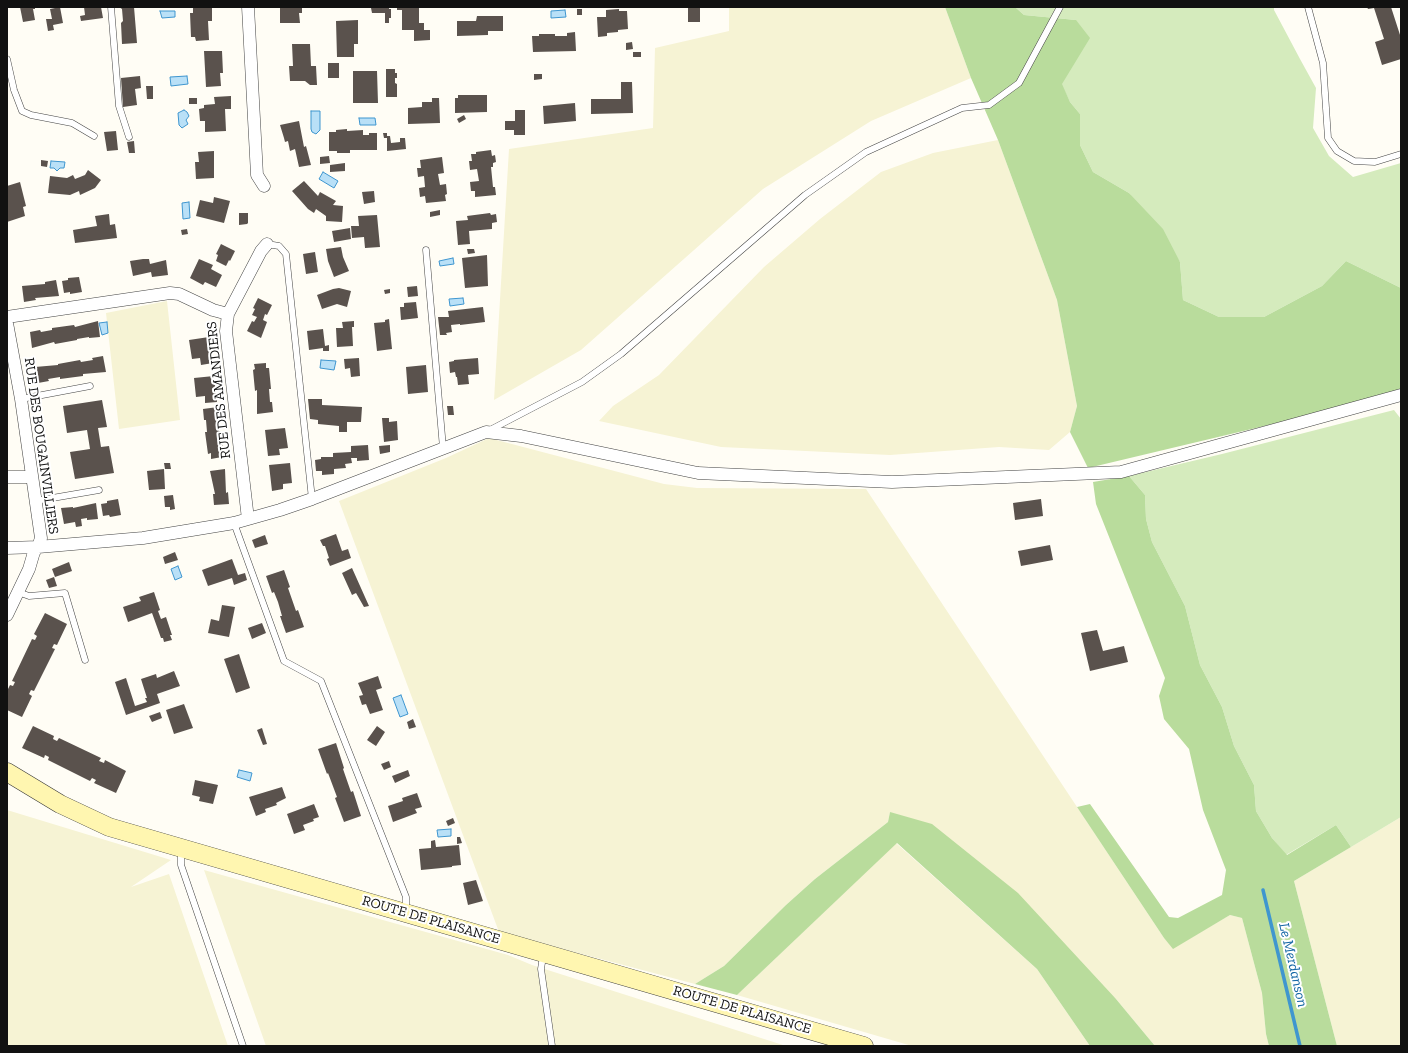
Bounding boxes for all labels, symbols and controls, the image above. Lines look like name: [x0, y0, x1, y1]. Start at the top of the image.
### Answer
street label: RUE DES AMANDIERS: [203, 321, 235, 459]
street label: RUE DES BOUGAINVILLIERS: [20, 357, 62, 535]
street label: ROUTE DE PLAISANCE: [360, 892, 502, 948]
water label: Le Merdanson: [1275, 921, 1311, 1009]
street label: ROUTE DE PLAISANCE: [671, 982, 813, 1038]

